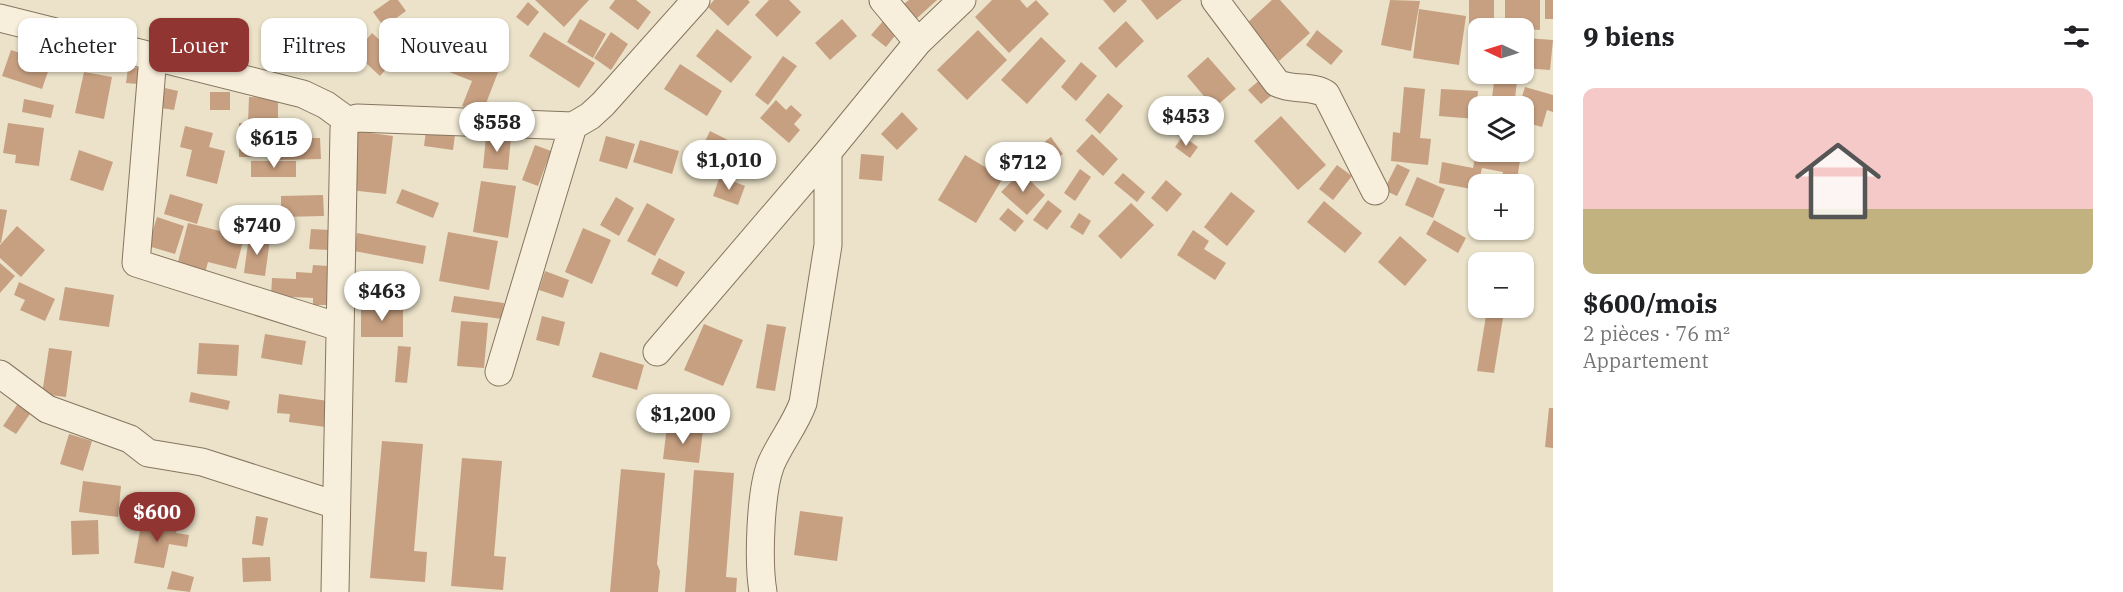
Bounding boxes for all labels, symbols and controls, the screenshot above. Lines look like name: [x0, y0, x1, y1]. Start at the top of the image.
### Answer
chip: Acheter: [18, 18, 137, 72]
chip: Louer: [149, 18, 249, 72]
chip: Filtres: [261, 18, 367, 72]
chip: Nouveau: [379, 18, 509, 72]
north arrow: [1468, 18, 1534, 84]
map controls: [1468, 18, 1534, 318]
text: 9 biens: [1583, 19, 1675, 53]
icon: filters: [2060, 20, 2093, 53]
pin: $453: [1150, 96, 1222, 147]
button: layers: [1468, 96, 1534, 162]
pin: $558: [461, 102, 533, 153]
text: $453: [1162, 102, 1210, 129]
text: $558: [473, 108, 521, 135]
pin: $615: [238, 118, 310, 169]
text: $615: [250, 124, 298, 151]
icon: home: [1784, 127, 1892, 235]
pin: $1,010: [680, 140, 778, 191]
pin: $712: [987, 142, 1059, 193]
text: $1,010: [696, 146, 762, 173]
text: $712: [999, 148, 1047, 175]
button: +: [1468, 174, 1534, 240]
pin: $740: [221, 205, 293, 256]
text: $740: [233, 211, 281, 238]
button: −: [1468, 252, 1534, 318]
pin: $463: [346, 271, 418, 322]
text: $463: [358, 277, 406, 304]
text: $600/mois: [1583, 286, 1717, 320]
text: 2 pièces · 76 m²: [1583, 320, 1730, 347]
text: Appartement: [1583, 347, 1709, 374]
pin: $1,200: [634, 394, 732, 445]
text: $1,200: [650, 400, 716, 427]
pin: $600: [121, 492, 193, 543]
text: $600: [133, 498, 181, 525]

